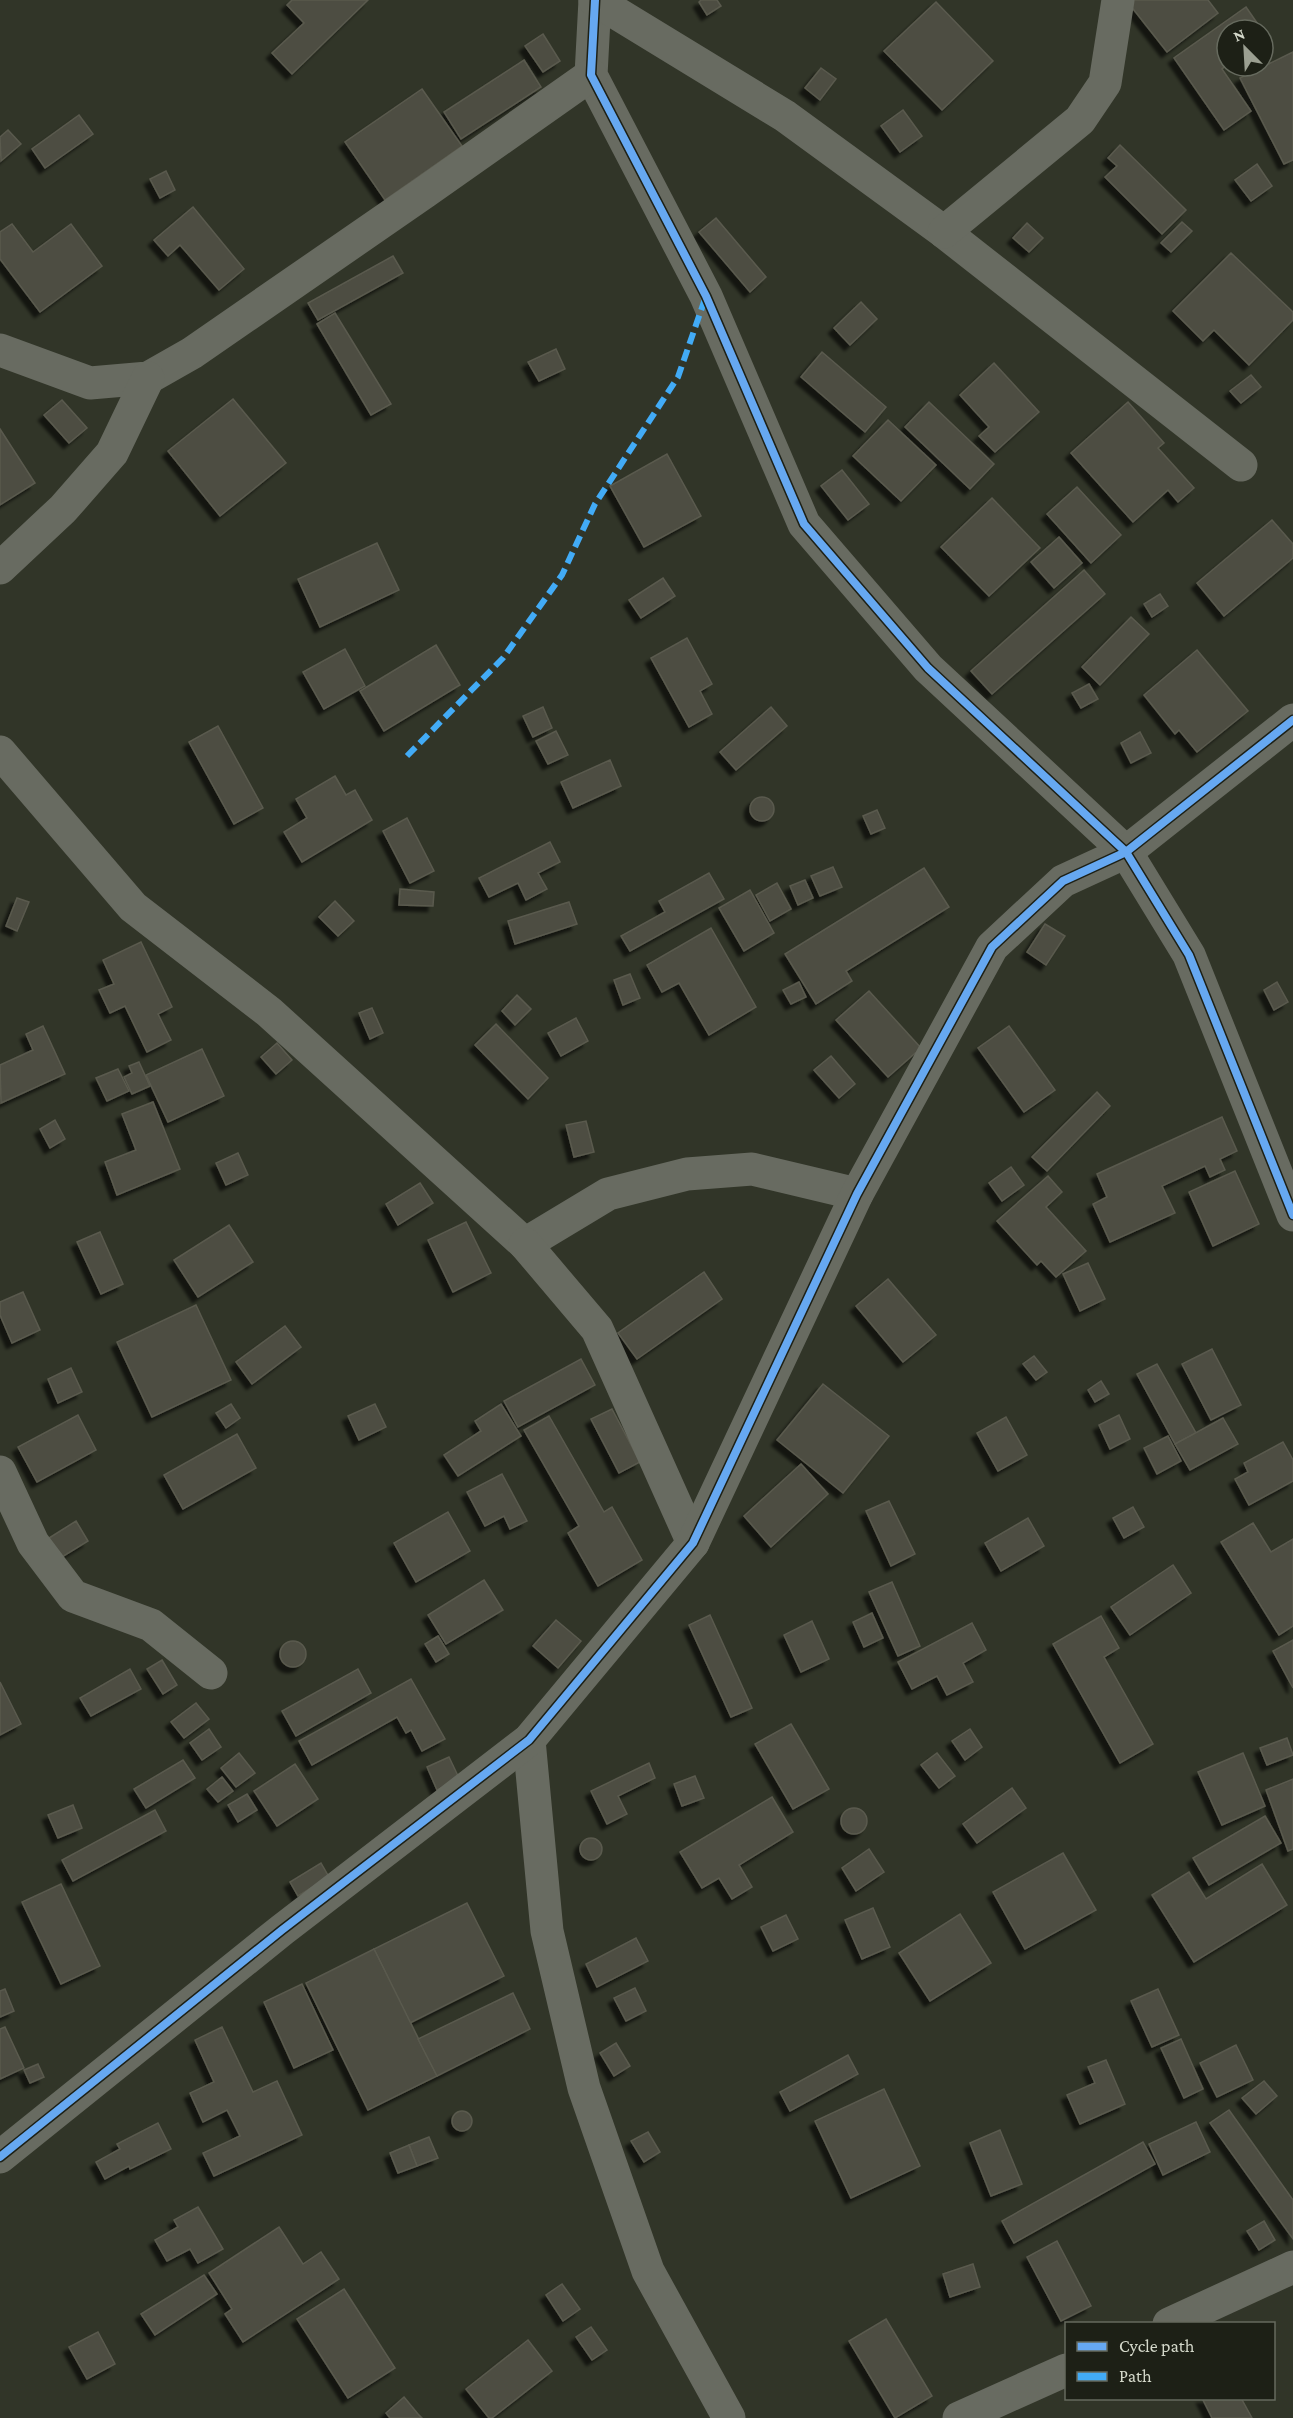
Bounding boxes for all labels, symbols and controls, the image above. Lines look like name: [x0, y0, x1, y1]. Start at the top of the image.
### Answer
north arrow: [1215, 18, 1275, 78]
text: N: [1231, 25, 1248, 45]
legend: [1065, 2322, 1275, 2400]
text: Cycle path: [1119, 2336, 1195, 2356]
text: Path: [1119, 2366, 1152, 2386]

